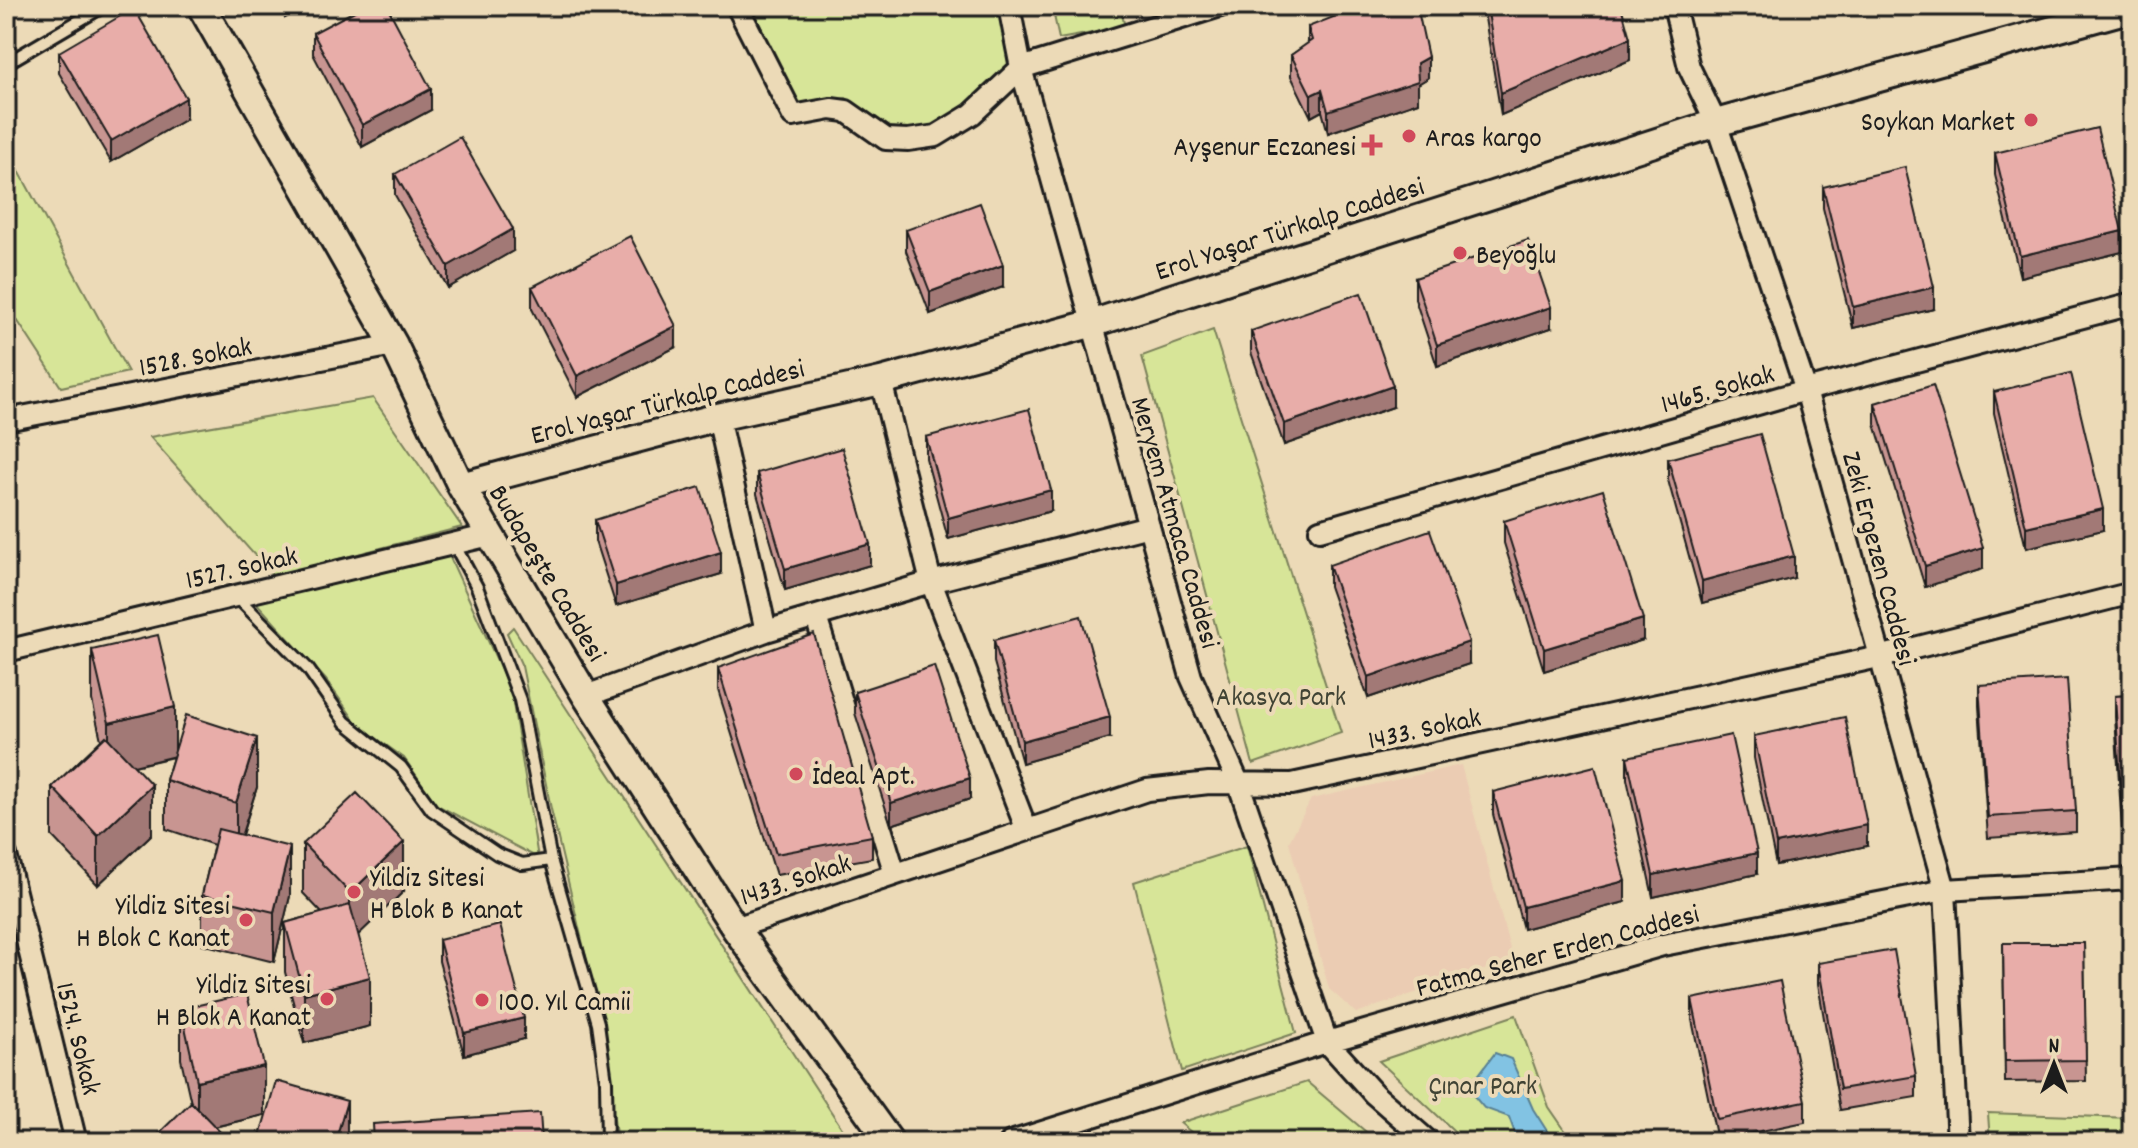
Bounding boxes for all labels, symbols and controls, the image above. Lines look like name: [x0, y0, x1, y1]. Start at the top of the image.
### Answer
place label: Soykan Market: [1861, 105, 2015, 145]
marker: Soykan Market: [2022, 111, 2040, 129]
place label: Aras kargo: [1425, 121, 1542, 161]
marker: Aras kargo: [1400, 127, 1418, 145]
place label: Ayşenur Eczanesi: [1173, 130, 1356, 170]
marker: Ayşenur Eczanesi: [1363, 136, 1381, 154]
street label: Erol Yaşar Türkalp Caddesi: [1151, 169, 1430, 294]
place label: Beyoğlu: [1476, 238, 1556, 278]
marker: Beyoğlu: [1451, 244, 1469, 262]
street label: 1528. Sokak: [136, 329, 256, 390]
street label: Erol Yaşar Türkalp Caddesi: [527, 351, 809, 458]
street label: 1465. Sokak: [1657, 357, 1780, 427]
street label: Meryem Atmaca Caddesi: [1117, 393, 1227, 654]
street label: Zeki Ergezen Caddesi: [1828, 448, 1924, 671]
street label: Budapeşte Caddesi: [476, 478, 613, 671]
street label: 1527. Sokak: [182, 539, 302, 603]
park label: Akasya Park: [1216, 680, 1346, 720]
street label: 1433. Sokak: [1365, 700, 1485, 763]
place label: İdeal Apt.: [812, 759, 915, 799]
marker: İdeal Apt.: [787, 765, 805, 783]
street label: 1433. Sokak: [736, 846, 857, 919]
place label: Yildiz Sitesi H Blok B Kanat: [370, 861, 523, 933]
marker: Yildiz Sitesi H Blok B Kanat: [345, 883, 363, 901]
place label: Yildiz Sitesi H Blok C Kanat: [76, 889, 230, 961]
street label: Fatma Seher Erden Caddesi: [1412, 897, 1704, 1011]
marker: Yildiz Sitesi H Blok C Kanat: [237, 911, 255, 929]
place label: Yildiz Sitesi H Blok A Kanat: [156, 968, 311, 1040]
street label: 1524. Sokak: [42, 979, 108, 1100]
place label: 100. Yıl Camii: [498, 985, 631, 1025]
marker: Yildiz Sitesi H Blok A Kanat: [318, 990, 336, 1008]
marker: 100. Yıl Camii: [473, 991, 491, 1009]
north arrow: [2014, 1024, 2094, 1104]
text: N: [2049, 1032, 2060, 1063]
park label: Çınar Park: [1429, 1069, 1537, 1109]

